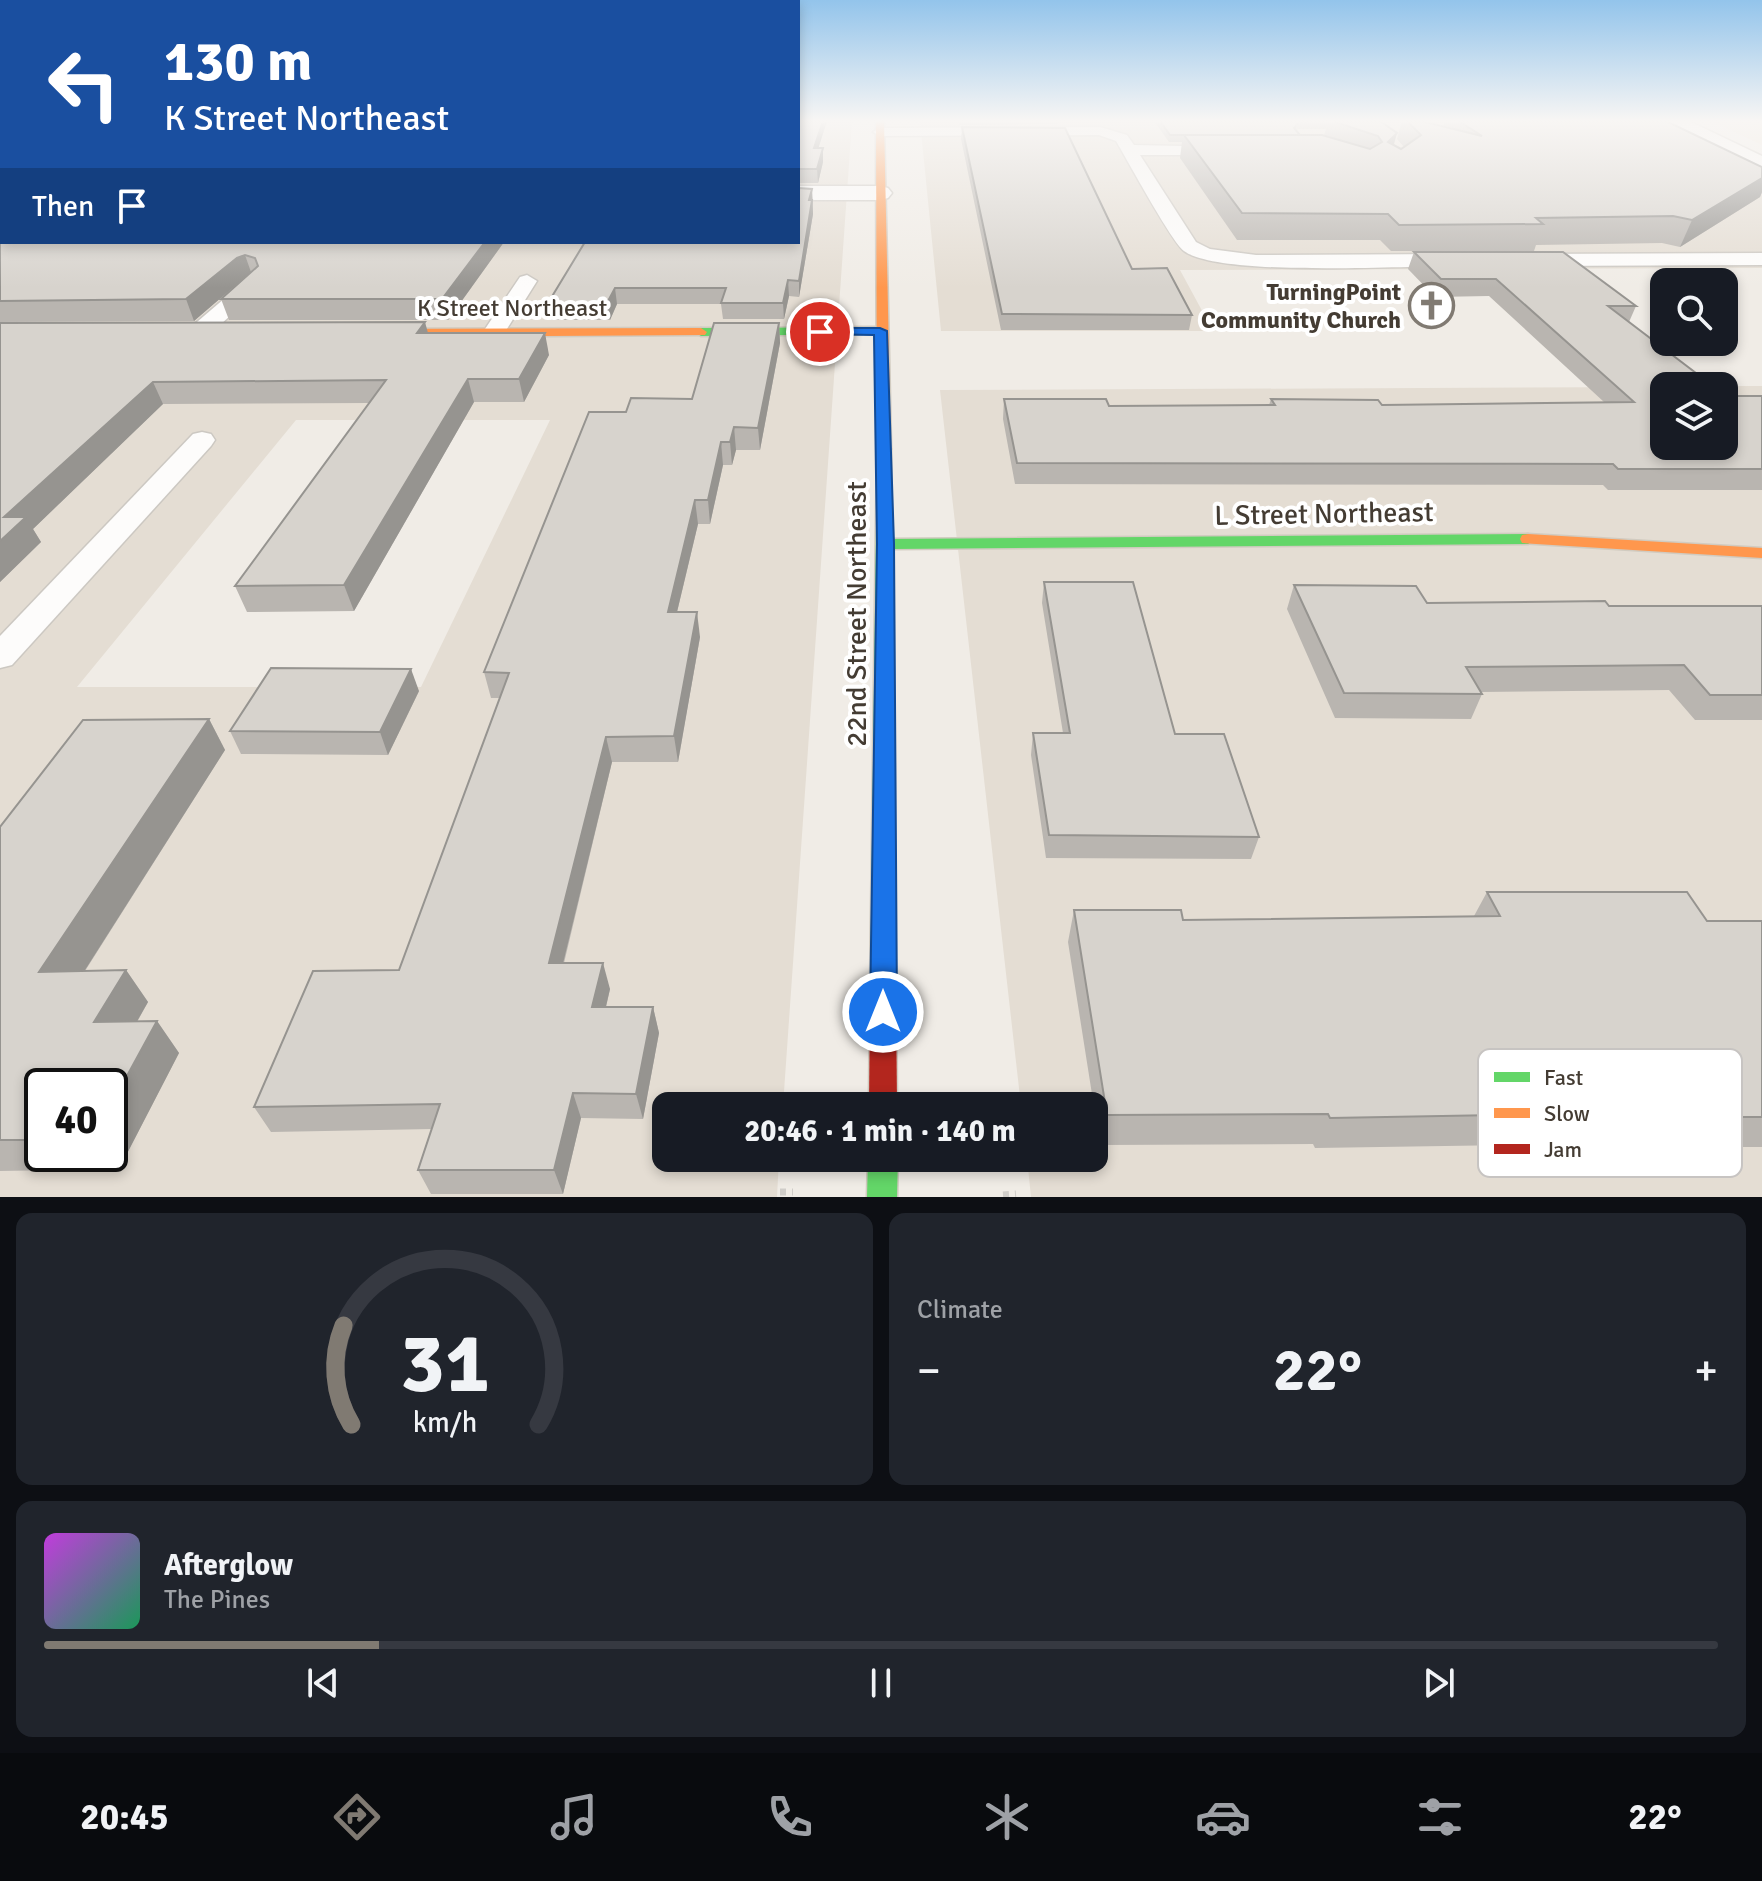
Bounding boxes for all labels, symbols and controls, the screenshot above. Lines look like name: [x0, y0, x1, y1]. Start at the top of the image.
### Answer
text: 130 m: [164, 27, 312, 96]
icon: left: [32, 32, 136, 136]
text: K Street Northeast: [164, 96, 449, 141]
icon: arrive: [110, 184, 154, 228]
text: Then: [32, 188, 94, 225]
map controls: [1650, 268, 1738, 460]
button: search: [1650, 268, 1738, 356]
place label: TurningPoint Community Church: [1201, 277, 1401, 335]
church icon: TurningPoint Community Church: [1408, 282, 1456, 330]
street label: K Street Northeast: [417, 293, 607, 323]
pin: [786, 298, 854, 366]
icon: arrive: [798, 310, 842, 354]
button: layers: [1650, 372, 1738, 460]
street label: 22nd Street Northeast: [840, 481, 874, 747]
street label: L Street Northeast: [1214, 495, 1434, 533]
position arrow: [841, 970, 925, 1054]
legend: [1478, 1049, 1742, 1177]
text: Fast: [1544, 1064, 1584, 1091]
speed limit sign: 40: [24, 1068, 128, 1172]
text: Slow: [1544, 1100, 1590, 1127]
text: 20:46 · 1 min · 140 m: [744, 1113, 1016, 1150]
text: Jam: [1544, 1136, 1582, 1163]
text: Climate: [917, 1294, 1003, 1326]
text: 31: [400, 1313, 489, 1415]
text: 22°: [1273, 1334, 1362, 1408]
text: −: [917, 1344, 941, 1398]
text: +: [1694, 1344, 1718, 1398]
text: km/h: [412, 1405, 477, 1440]
text: Afterglow: [164, 1547, 293, 1584]
text: The Pines: [164, 1584, 270, 1616]
icon: previous: [301, 1661, 345, 1705]
icon: pause: [859, 1661, 903, 1705]
icon: next: [1417, 1661, 1461, 1705]
icon: directions: [329, 1789, 385, 1845]
icon: music: [546, 1789, 602, 1845]
icon: phone: [762, 1789, 818, 1845]
icon: climate: [979, 1789, 1035, 1845]
icon: car: [1195, 1789, 1251, 1845]
icon: filters: [1412, 1789, 1468, 1845]
text: 20:45: [80, 1795, 169, 1840]
text: 22°: [1628, 1795, 1682, 1840]

